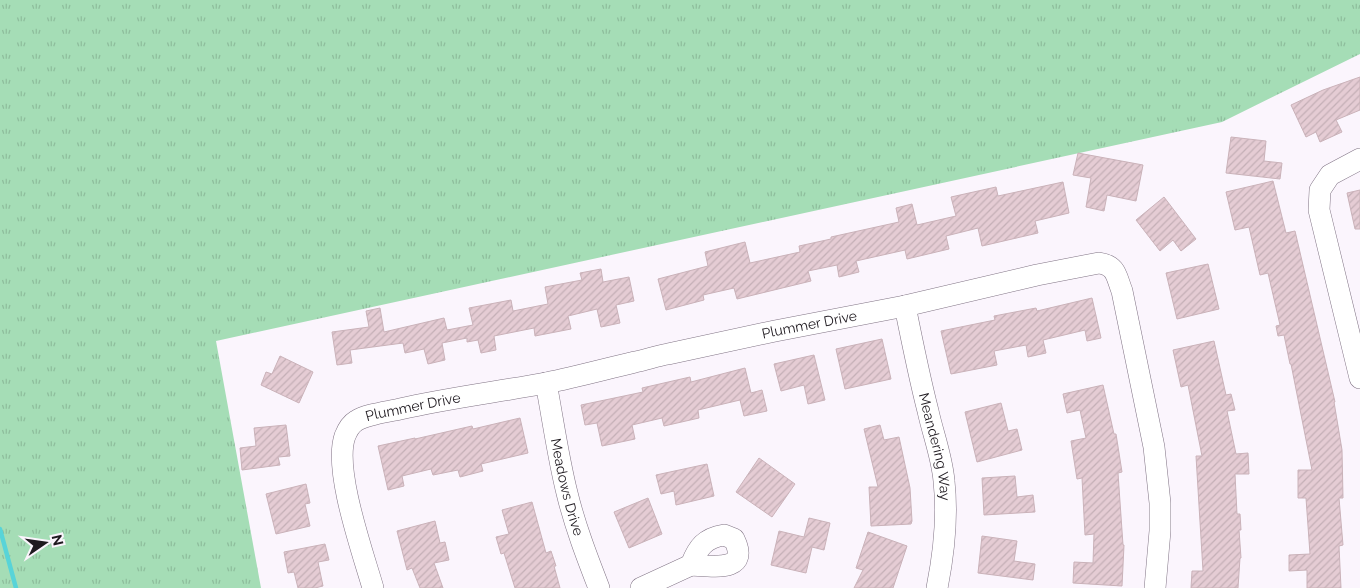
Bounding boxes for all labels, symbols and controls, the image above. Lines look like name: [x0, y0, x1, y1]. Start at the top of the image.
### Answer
street label: Plummer Drive: [760, 307, 858, 342]
street label: Plummer Drive: [363, 389, 462, 424]
street label: Meandering Way: [916, 391, 953, 501]
street label: Meadows Drive: [548, 437, 587, 538]
north arrow: [20, 518, 70, 568]
text: N: [49, 533, 67, 547]

